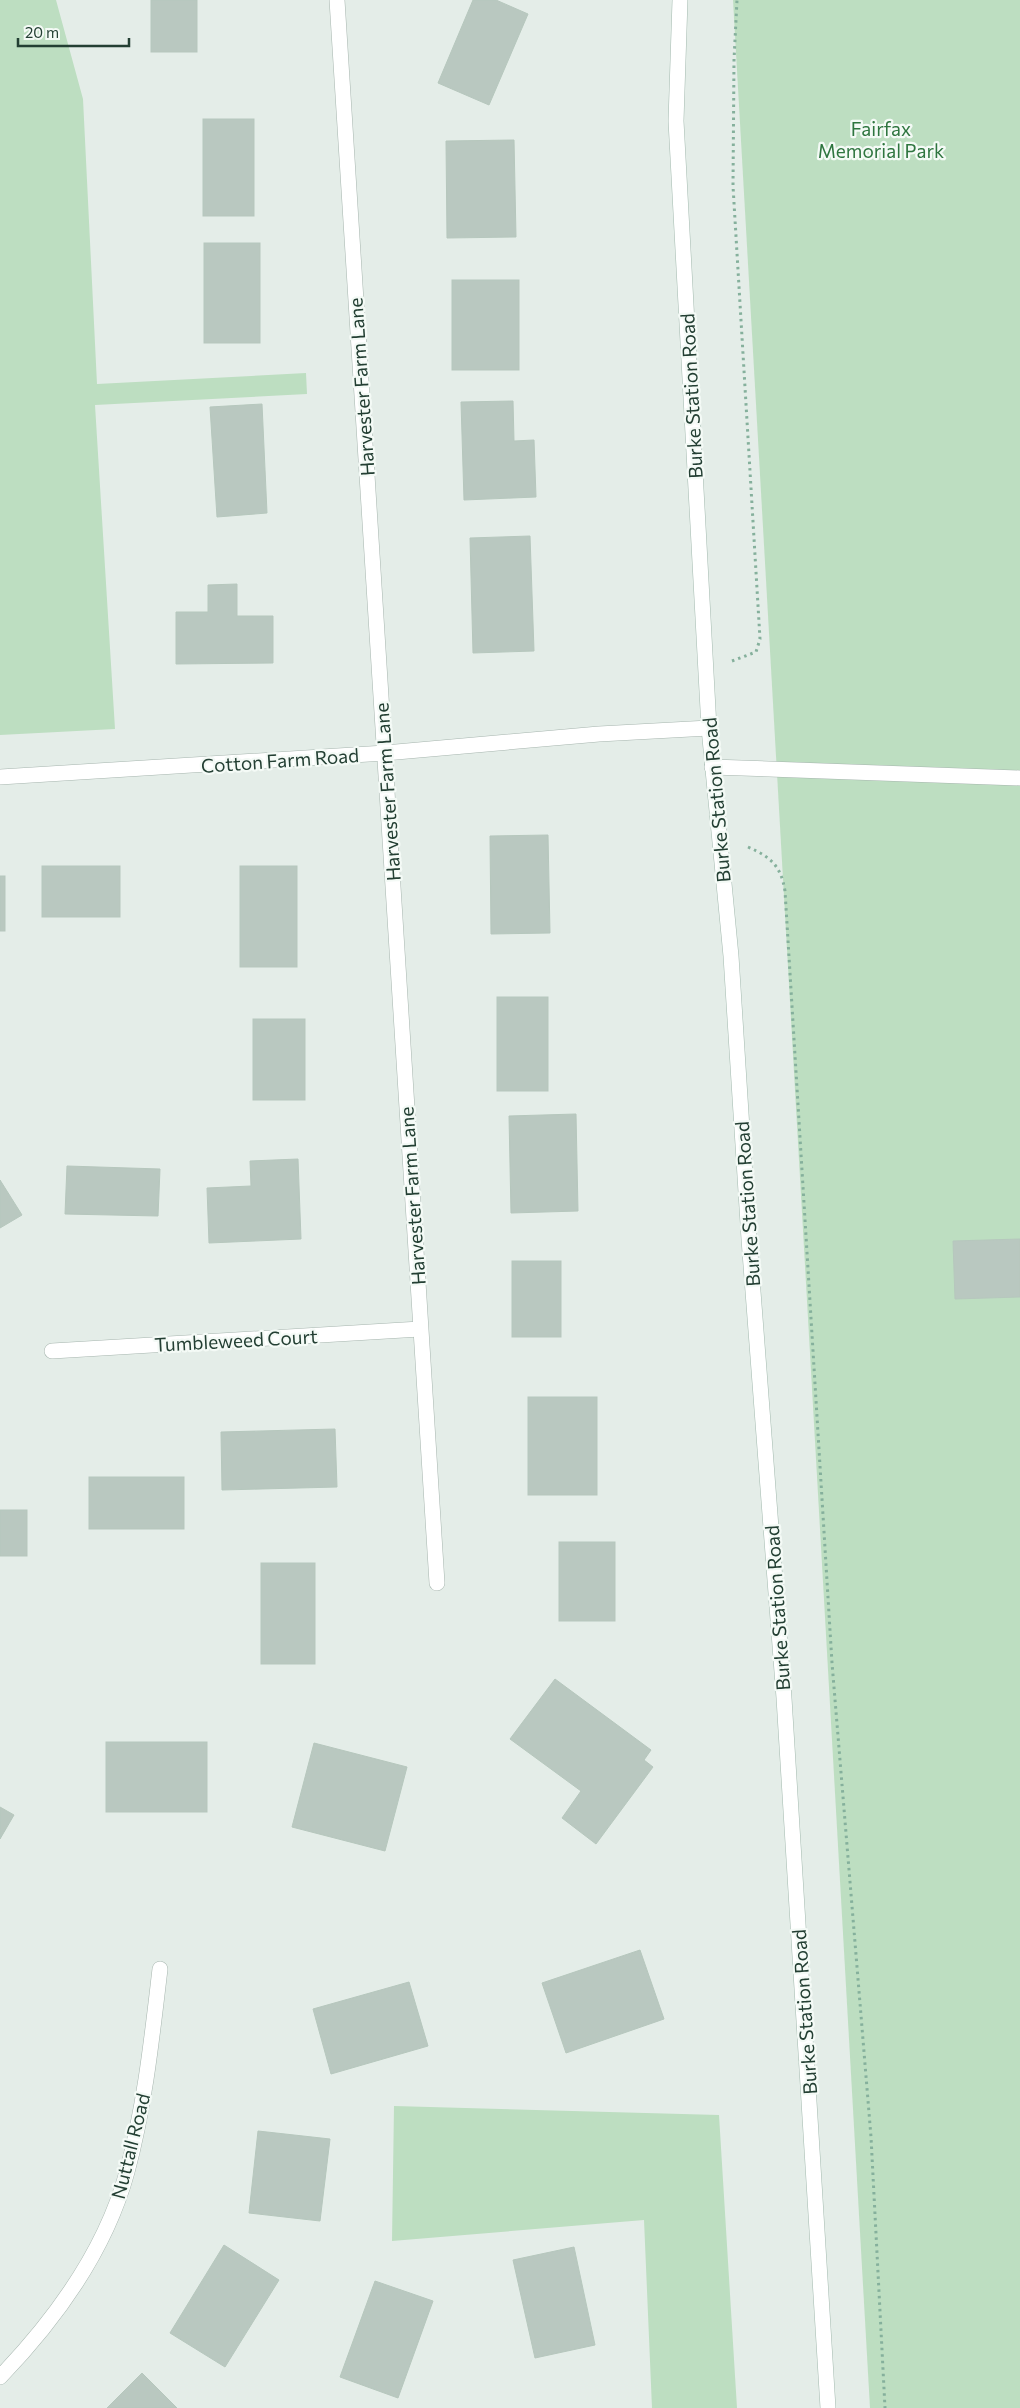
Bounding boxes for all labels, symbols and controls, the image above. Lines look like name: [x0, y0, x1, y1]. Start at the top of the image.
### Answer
scale bar: [18, 15, 129, 47]
text: 20 m: [25, 23, 59, 41]
park label: Fairfax Memorial Park: [818, 117, 944, 162]
street label: Harvester Farm Lane: [343, 297, 379, 477]
street label: Burke Station Road: [675, 313, 707, 479]
street label: Harvester Farm Lane: [369, 702, 405, 882]
street label: Burke Station Road: [697, 717, 735, 883]
street label: Cotton Farm Road: [200, 743, 360, 777]
street label: Harvester Farm Lane: [394, 1106, 430, 1286]
street label: Burke Station Road: [730, 1121, 764, 1287]
street label: Tumbleweed Court: [154, 1324, 318, 1356]
street label: Burke Station Road: [760, 1525, 794, 1691]
street label: Burke Station Road: [787, 1929, 821, 2095]
street label: Nuttall Road: [106, 2091, 154, 2201]

